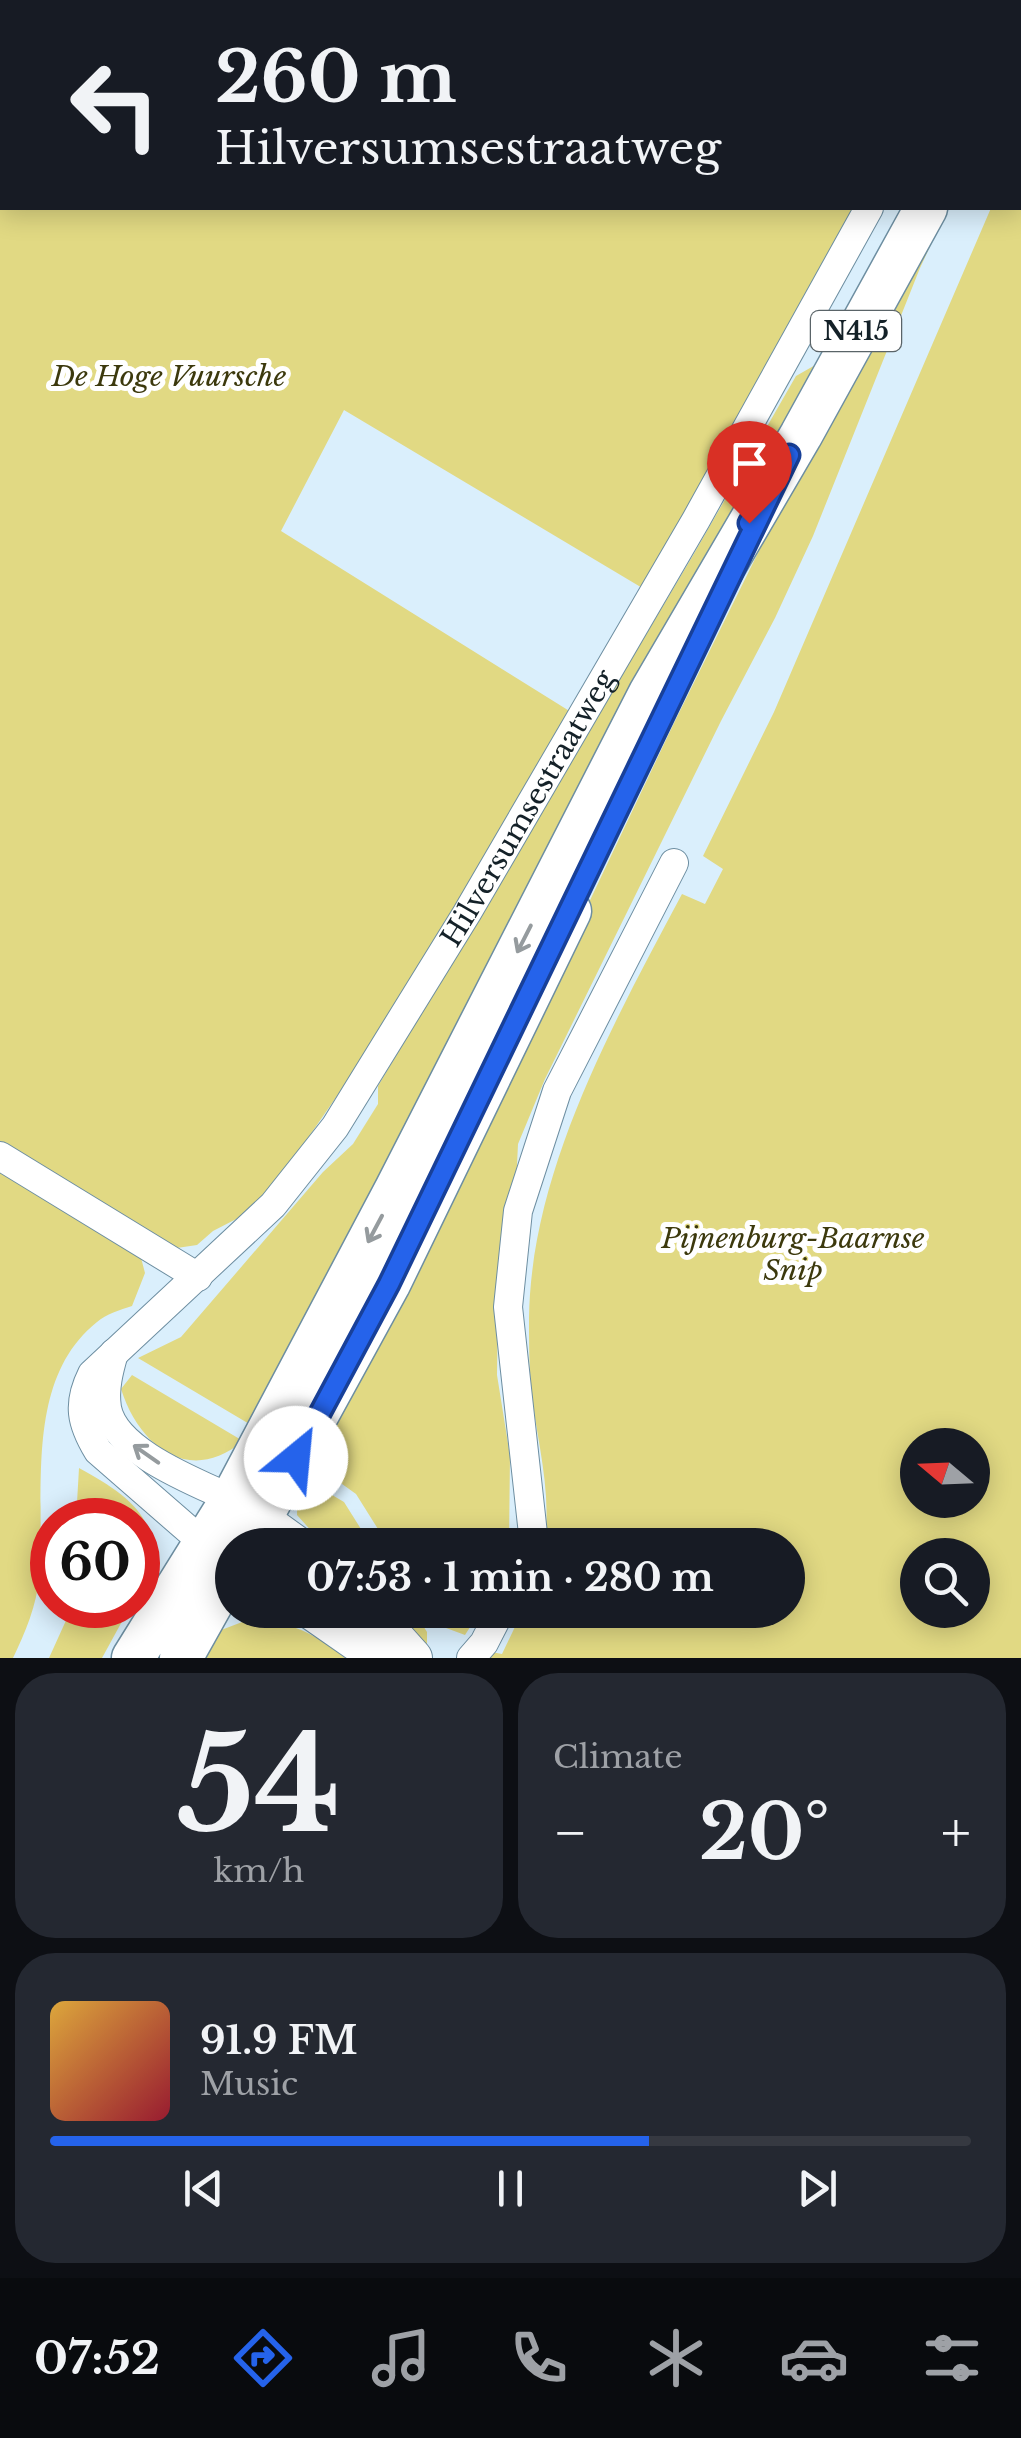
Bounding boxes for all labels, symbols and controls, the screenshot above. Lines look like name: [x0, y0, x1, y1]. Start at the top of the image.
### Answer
text: 260 m: [215, 34, 457, 121]
icon: left: [50, 40, 180, 170]
text: Hilversumsestraatweg: [215, 120, 721, 176]
road number: N415: [811, 311, 901, 351]
park label: De Hoge Vuursche: [51, 359, 287, 394]
pin: [707, 421, 792, 524]
icon: arrive: [722, 436, 777, 491]
street label: Hilversumsestraatweg: [434, 662, 624, 953]
one-way arrow: [514, 924, 533, 954]
one-way arrow: [365, 1213, 384, 1243]
park label: Pijnenburg-Baarnse Snip: [660, 1221, 925, 1288]
position arrow: [244, 1406, 348, 1510]
north arrow: [900, 1428, 990, 1518]
map controls: [900, 1428, 990, 1628]
one-way arrow: [133, 1444, 161, 1465]
speed limit sign: 60: [30, 1498, 160, 1628]
button: search: [900, 1538, 990, 1628]
text: 07:53 · 1 min · 280 m: [306, 1554, 714, 1601]
text: 54: [177, 1705, 341, 1866]
text: Climate: [553, 1737, 682, 1777]
text: 20°: [699, 1786, 830, 1879]
text: −: [553, 1799, 588, 1867]
text: +: [941, 1799, 971, 1867]
text: km/h: [214, 1851, 304, 1891]
text: 91.9 FM: [200, 2017, 357, 2064]
text: Music: [200, 2064, 298, 2104]
icon: previous: [176, 2161, 231, 2216]
icon: pause: [483, 2161, 538, 2216]
icon: next: [790, 2161, 845, 2216]
icon: directions: [228, 2323, 298, 2393]
icon: music: [366, 2323, 436, 2393]
icon: phone: [504, 2323, 574, 2393]
icon: climate: [641, 2323, 711, 2393]
icon: car: [779, 2323, 849, 2393]
icon: filters: [917, 2323, 987, 2393]
text: 07:52: [34, 2330, 160, 2386]

